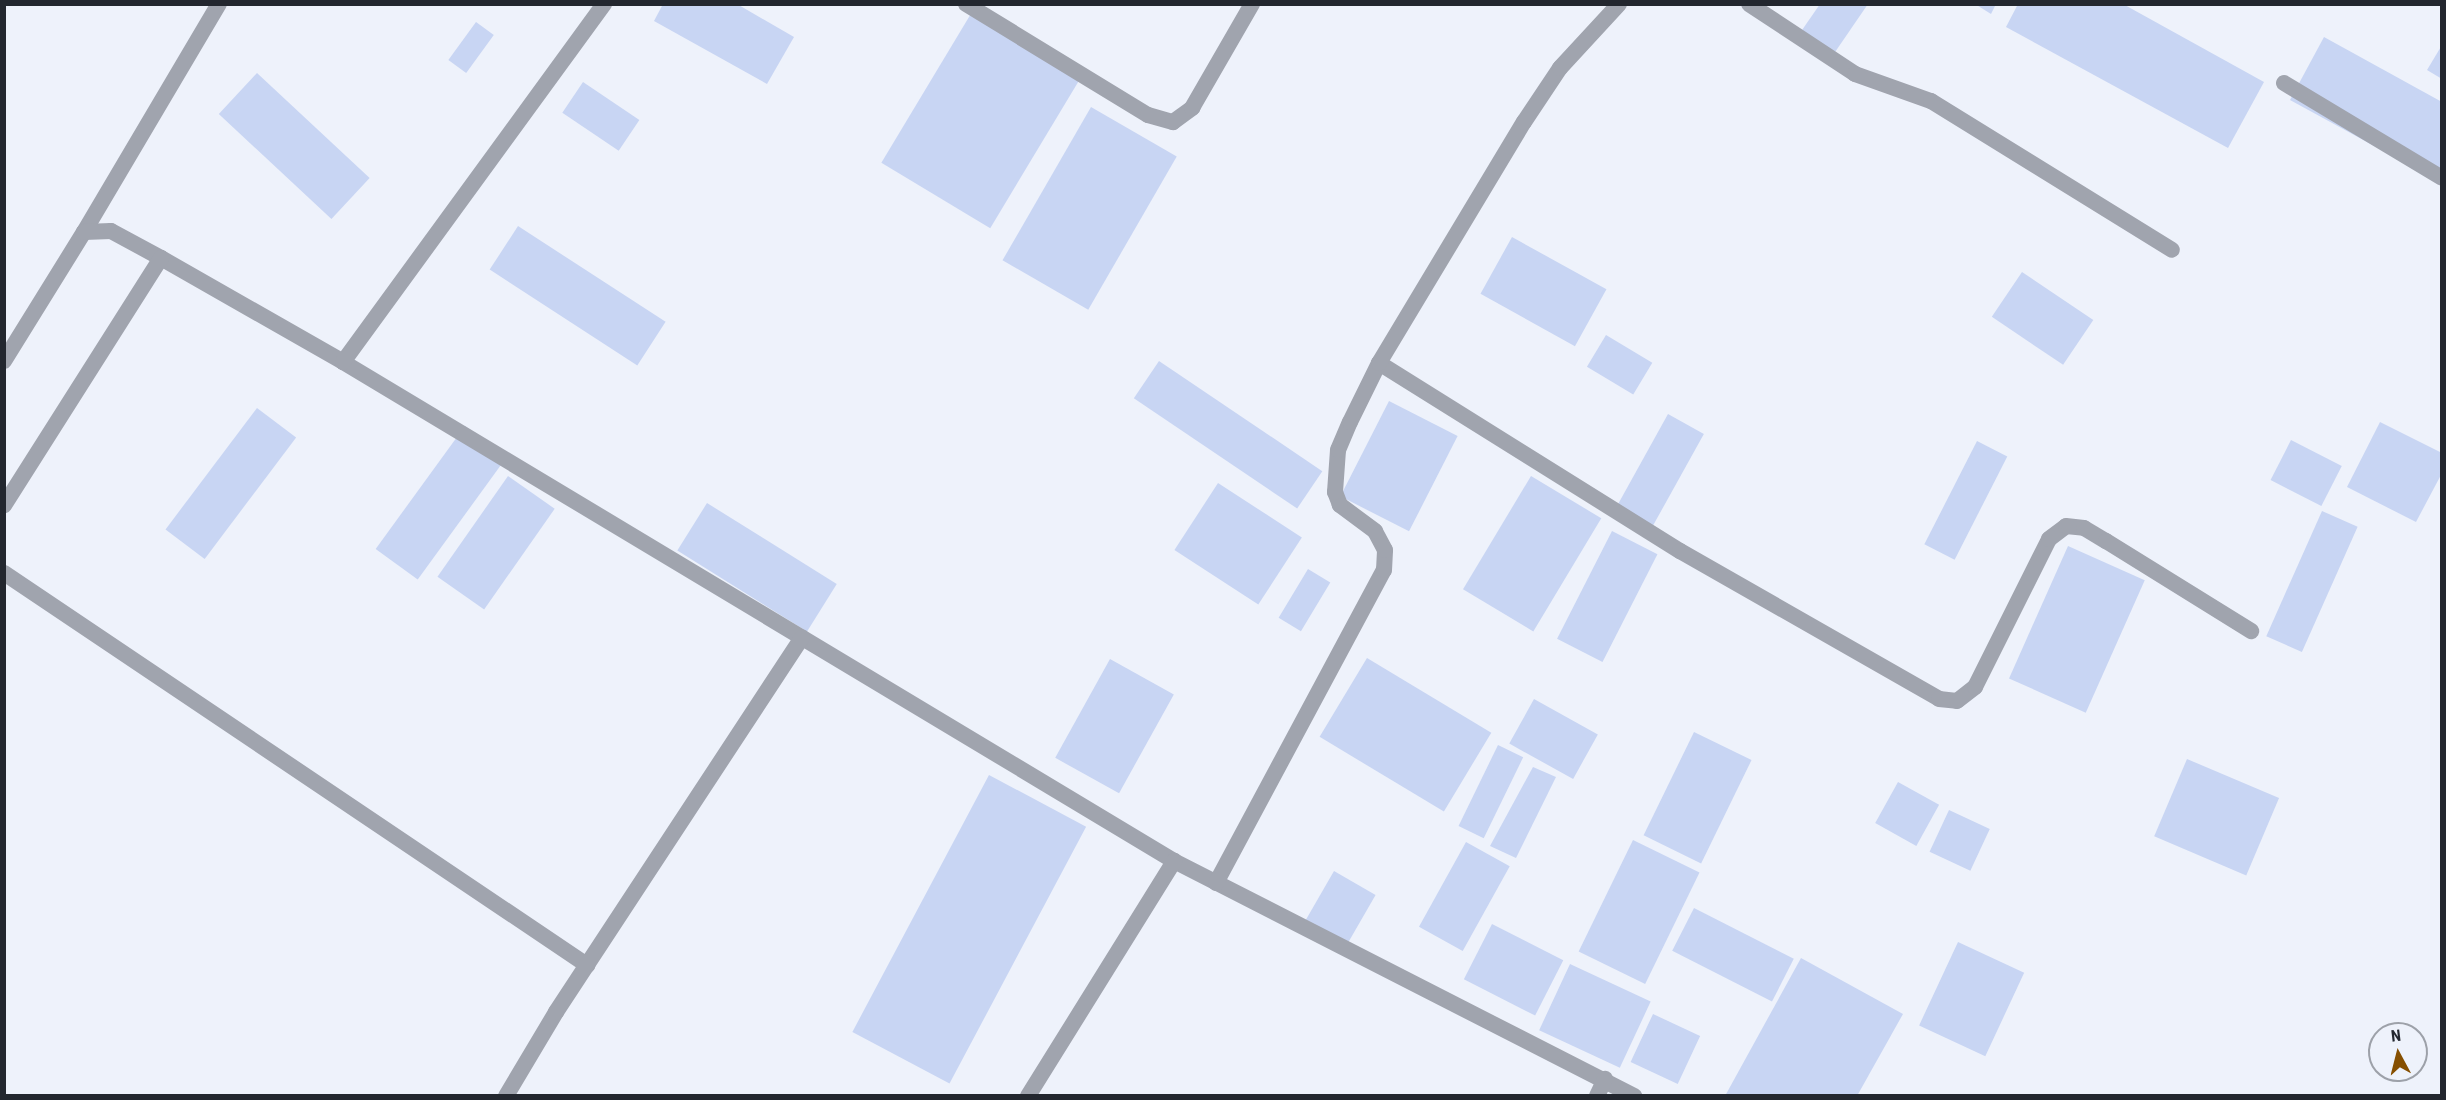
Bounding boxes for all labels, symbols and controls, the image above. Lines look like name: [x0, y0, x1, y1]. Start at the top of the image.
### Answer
north arrow: [2368, 1022, 2428, 1082]
text: N: [2390, 1026, 2402, 1046]

